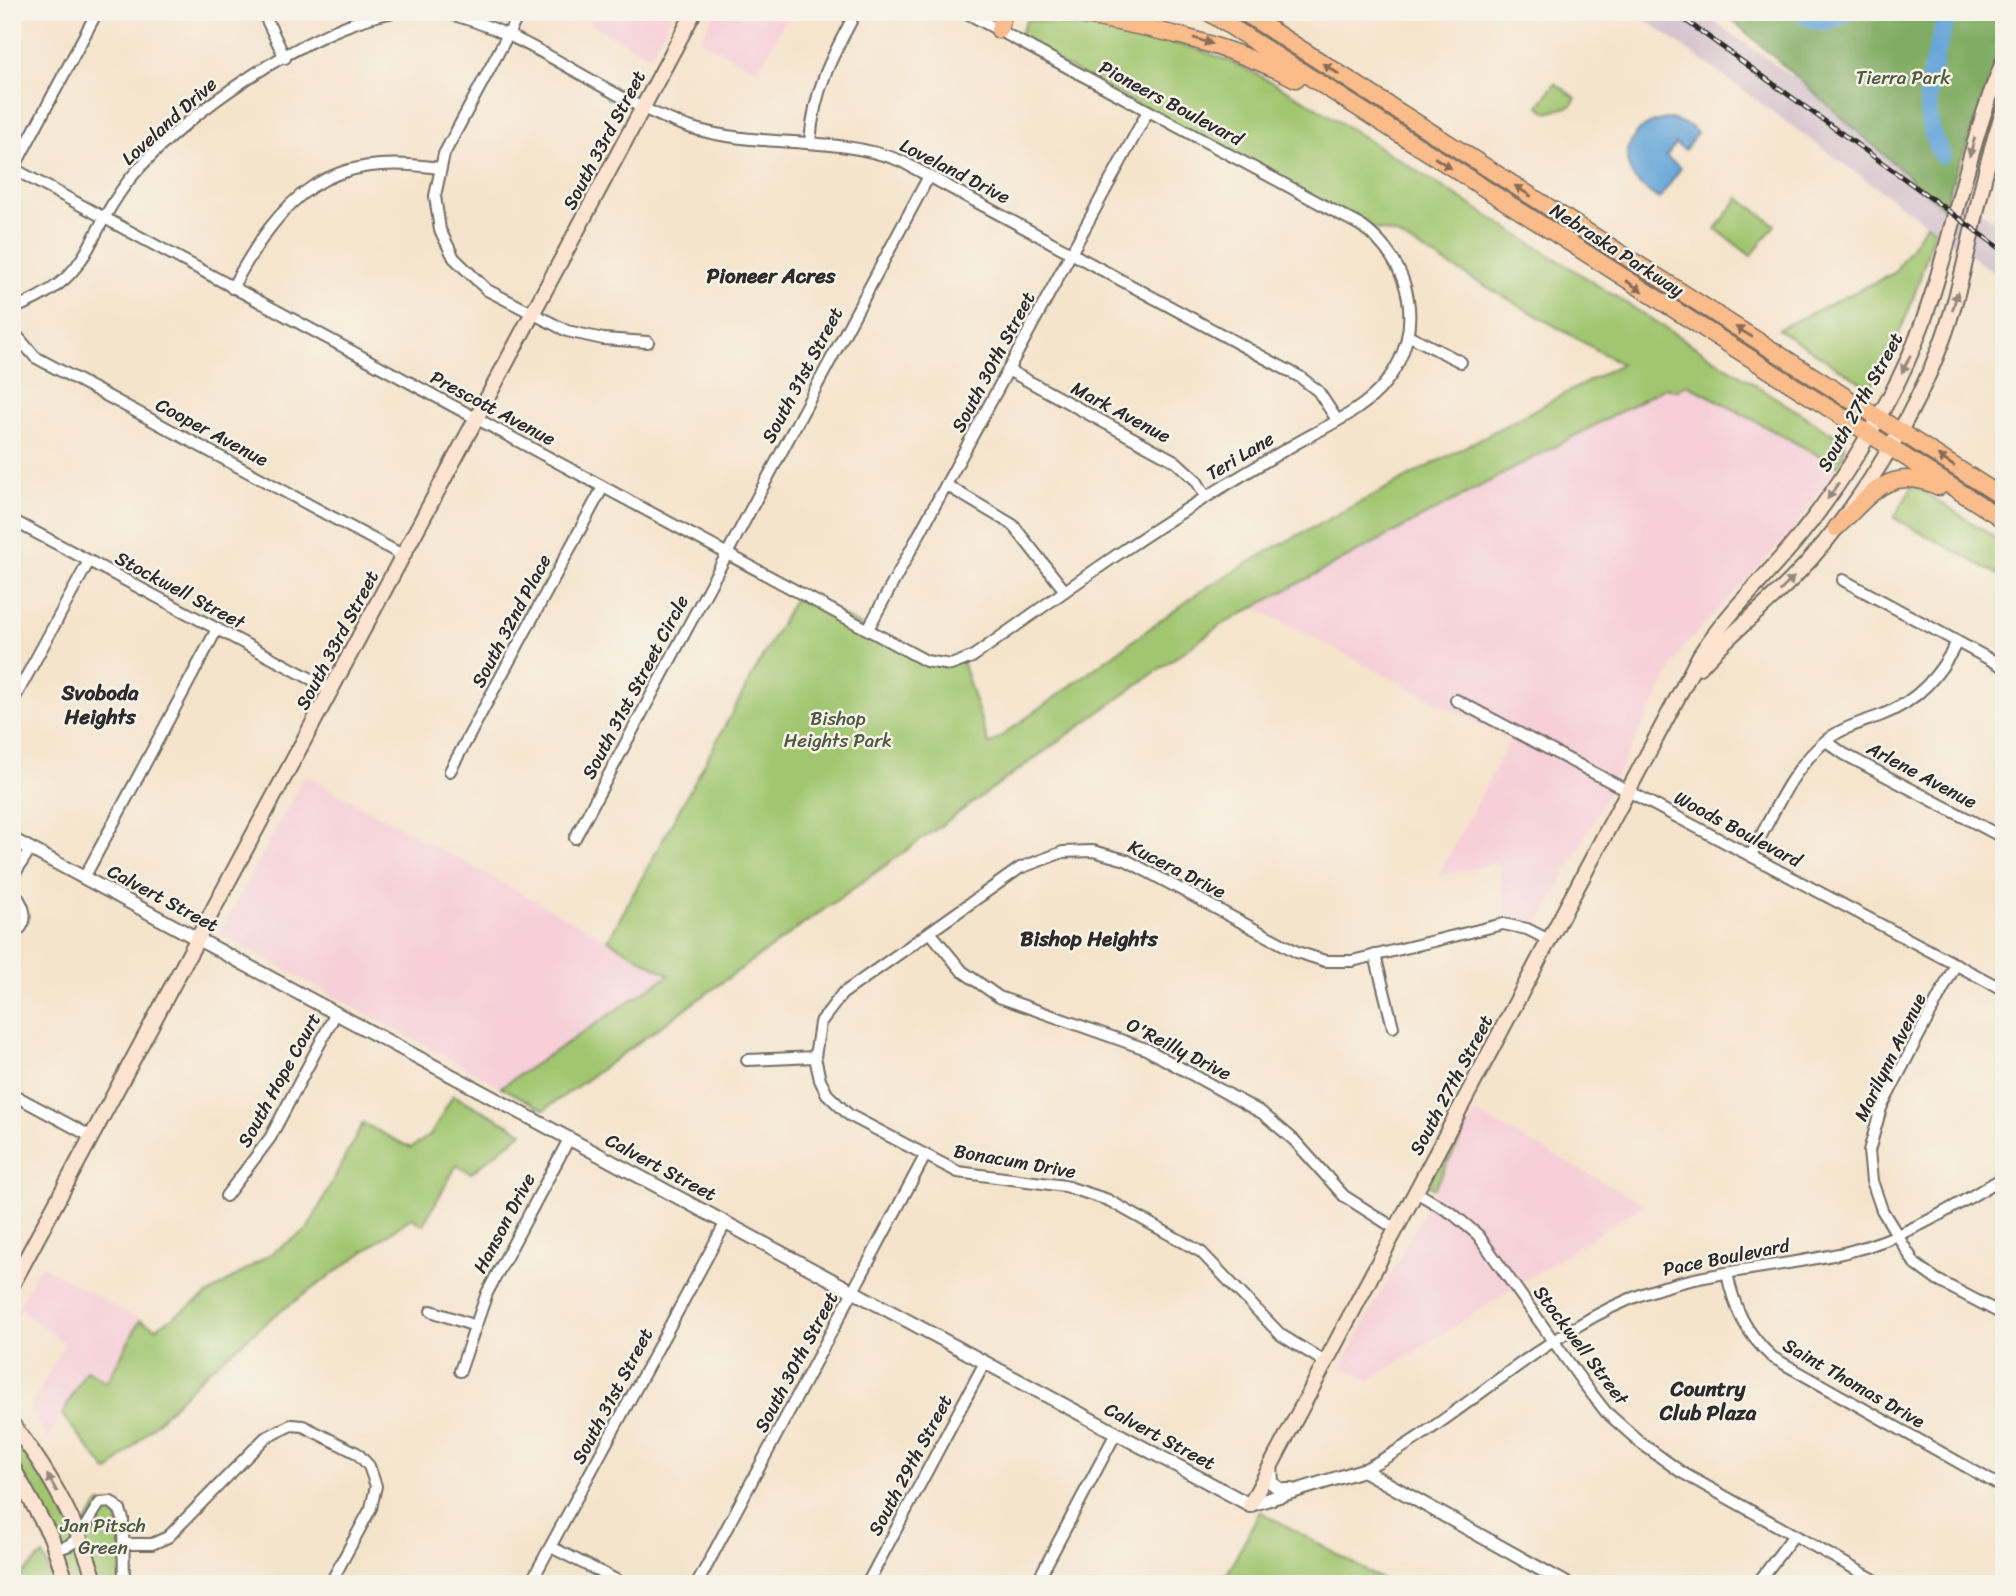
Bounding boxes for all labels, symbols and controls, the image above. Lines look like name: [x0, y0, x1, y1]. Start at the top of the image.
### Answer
one-way arrow: [1192, 36, 1213, 46]
street label: Pioneers Boulevard: [1093, 51, 1251, 156]
park label: Tierra Park: [1856, 61, 1951, 94]
one-way arrow: [1321, 62, 1341, 75]
street label: South 33rd Street: [553, 64, 655, 216]
street label: Loveland Drive: [113, 68, 225, 173]
street label: Loveland Drive: [894, 129, 1016, 213]
one-way arrow: [1966, 136, 1977, 158]
one-way arrow: [1433, 157, 1452, 170]
one-way arrow: [1513, 185, 1532, 198]
street label: Nebraska Parkway: [1543, 194, 1691, 306]
district label: Pioneer Acres: [707, 257, 836, 295]
one-way arrow: [1625, 279, 1644, 292]
street label: South 30th Street: [942, 285, 1044, 439]
one-way arrow: [1950, 290, 1961, 312]
street label: South 31st Street: [752, 301, 852, 449]
one-way arrow: [1734, 326, 1753, 339]
street label: South 27th Street: [1808, 326, 1912, 478]
one-way arrow: [1900, 354, 1912, 374]
street label: Prescott Avenue: [424, 361, 562, 455]
street label: Mark Avenue: [1065, 372, 1177, 452]
street label: Cooper Avenue: [150, 388, 274, 476]
street label: Teri Lane: [1199, 422, 1281, 489]
one-way arrow: [1937, 455, 1956, 468]
one-way arrow: [1827, 482, 1840, 501]
street label: Stockwell Street: [109, 542, 252, 639]
street label: South 32nd Place: [462, 548, 560, 694]
street label: South 33rd Street: [286, 564, 388, 716]
one-way arrow: [1778, 576, 1795, 593]
street label: South 31st Street Circle: [572, 589, 698, 785]
district label: Svoboda Heights: [60, 674, 139, 736]
park label: Bishop Heights Park: [784, 702, 892, 757]
street label: Arlene Avenue: [1860, 732, 1983, 818]
street label: Woods Boulevard: [1668, 781, 1810, 878]
street label: Kucera Drive: [1122, 830, 1232, 908]
street label: Calvert Street: [101, 855, 225, 941]
district label: Bishop Heights: [1020, 920, 1159, 958]
street label: Marilynn Avenue: [1845, 987, 1935, 1127]
street label: South Hope Court: [228, 1006, 330, 1154]
street label: O'Reilly Drive: [1121, 1008, 1238, 1090]
street label: South 27th Street: [1400, 1009, 1502, 1161]
street label: Calvert Street: [599, 1124, 723, 1210]
street label: Bonacum Drive: [951, 1134, 1079, 1188]
street label: Hanson Drive: [464, 1167, 544, 1279]
street label: Pace Boulevard: [1660, 1228, 1793, 1285]
street label: Stockwell Street: [1525, 1278, 1638, 1413]
street label: South 30th Street: [745, 1285, 847, 1439]
street label: South 31st Street: [562, 1322, 662, 1470]
street label: Saint Thomas Drive: [1777, 1329, 1931, 1437]
district label: Country Club Plaza: [1659, 1370, 1757, 1432]
street label: South 29th Street: [859, 1388, 961, 1542]
street label: Calvert Street: [1098, 1393, 1222, 1479]
one-way arrow: [46, 1474, 58, 1493]
park label: Jan Pitsch Green: [59, 1509, 146, 1564]

